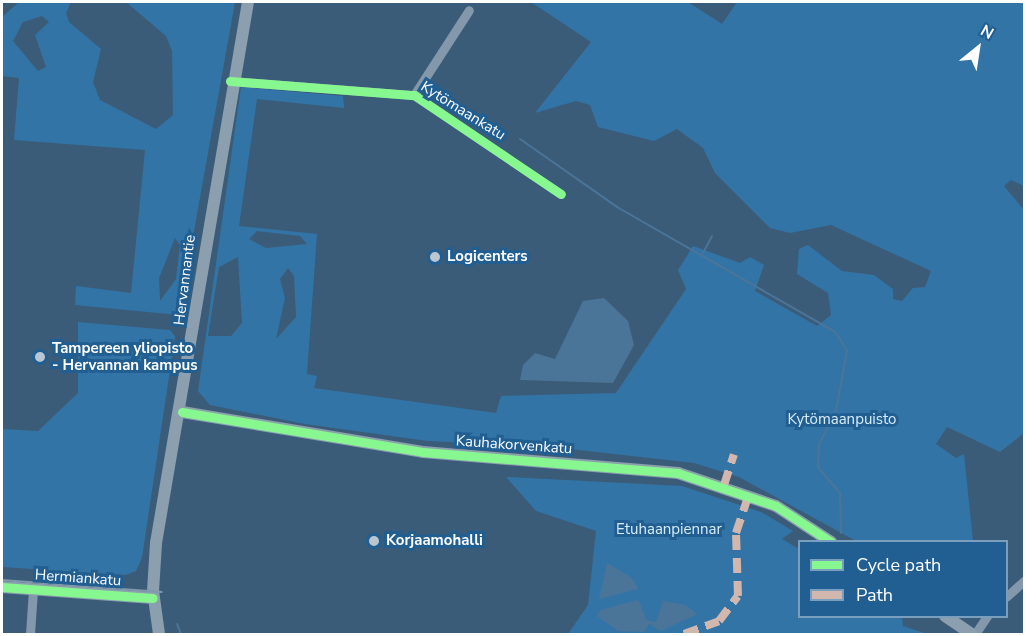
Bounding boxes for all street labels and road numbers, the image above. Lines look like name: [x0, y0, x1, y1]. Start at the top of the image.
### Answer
street label: Kytömaankatu: [417, 78, 509, 144]
street label: Hervannantie: [171, 234, 199, 326]
street label: Kauhakorvenkatu: [455, 432, 573, 458]
street label: Hermiankatu: [34, 566, 122, 590]

